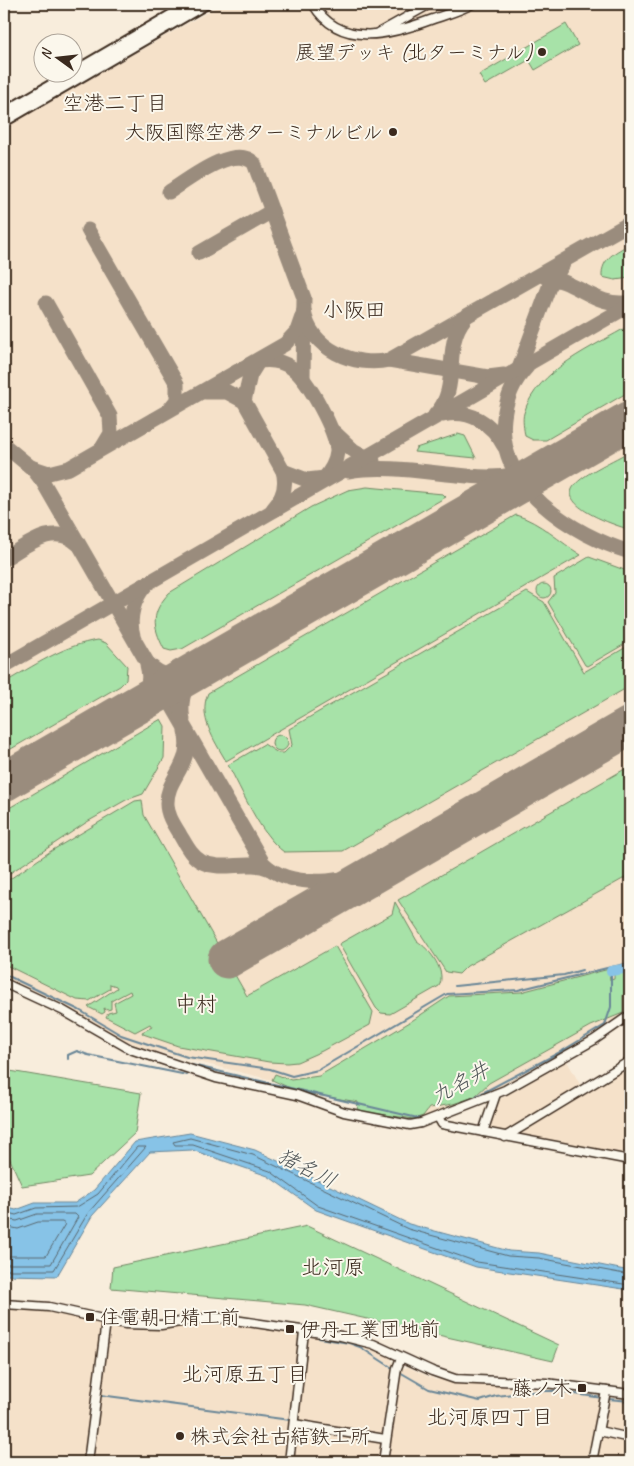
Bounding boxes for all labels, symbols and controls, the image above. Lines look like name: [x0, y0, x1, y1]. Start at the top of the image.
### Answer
north arrow: [32, 32, 82, 82]
place label: 展望デッキ (北ターミナル): [296, 40, 533, 65]
text: N: [37, 46, 56, 61]
marker: 展望デッキ (北ターミナル): [536, 46, 548, 58]
district label: 空港二丁目: [63, 90, 168, 116]
place label: 大阪国際空港ターミナルビル: [125, 120, 383, 145]
marker: 大阪国際空港ターミナルビル: [387, 126, 399, 138]
district label: 小阪田: [323, 297, 386, 323]
district label: 中村: [175, 991, 217, 1017]
water label: 九名井: [426, 1056, 495, 1110]
water label: 猪名川: [273, 1142, 341, 1194]
district label: 北河原: [302, 1254, 365, 1280]
place label: 住電朝日精工前: [100, 1305, 240, 1330]
marker: 住電朝日精工前: [84, 1311, 96, 1323]
place label: 伊丹工業団地前: [300, 1317, 440, 1342]
marker: 伊丹工業団地前: [284, 1323, 296, 1335]
district label: 北河原五丁目: [182, 1361, 308, 1387]
place label: 藤ノ木: [512, 1376, 572, 1401]
marker: 藤ノ木: [576, 1382, 588, 1394]
district label: 北河原四丁目: [427, 1404, 553, 1430]
place label: 株式会社古結鉄工所: [190, 1424, 370, 1449]
marker: 株式会社古結鉄工所: [174, 1430, 186, 1442]

